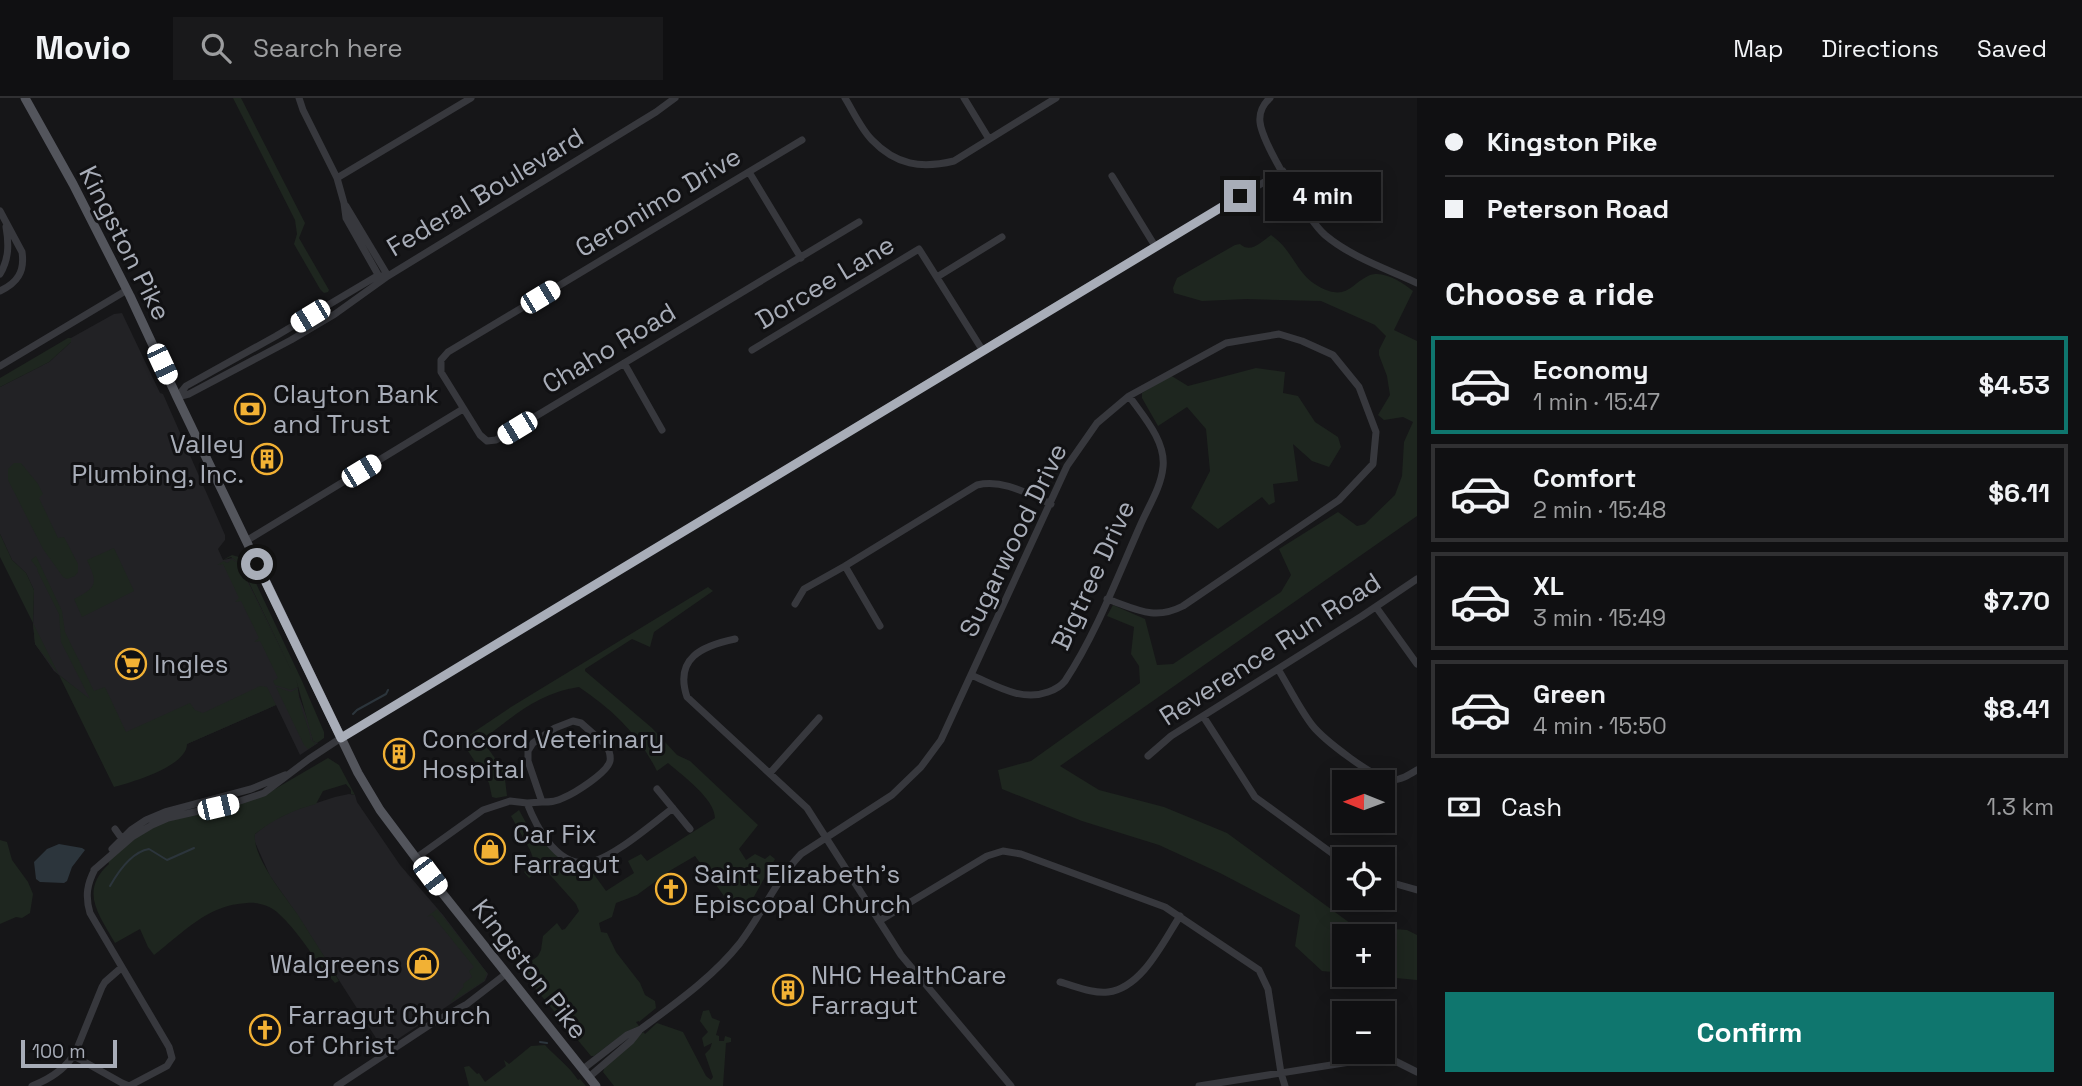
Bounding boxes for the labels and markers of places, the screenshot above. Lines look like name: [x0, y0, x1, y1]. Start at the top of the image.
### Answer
place label: Clayton Bank and Trust: [273, 377, 439, 441]
bank icon: Clayton Bank and Trust: [233, 392, 267, 426]
place label: Valley Plumbing, Inc.: [71, 427, 244, 491]
building icon: Valley Plumbing, Inc.: [250, 442, 284, 476]
supermarket icon: Ingles: [114, 647, 148, 681]
place label: Ingles: [154, 647, 228, 681]
place label: Concord Veterinary Hospital: [422, 722, 664, 786]
building icon: Concord Veterinary Hospital: [382, 737, 416, 771]
place label: Car Fix Farragut: [513, 817, 620, 881]
shop icon: Car Fix Farragut: [473, 832, 507, 866]
place label: Saint Elizabeth's Episcopal Church: [694, 857, 911, 921]
church icon: Saint Elizabeth's Episcopal Church: [654, 872, 688, 906]
place label: Walgreens: [270, 947, 400, 981]
shop icon: Walgreens: [406, 947, 440, 981]
place label: NHC HealthCare Farragut: [811, 958, 1007, 1022]
building icon: NHC HealthCare Farragut: [771, 973, 805, 1007]
place label: Farragut Church of Christ: [288, 998, 491, 1062]
church icon: Farragut Church of Christ: [248, 1013, 282, 1047]

